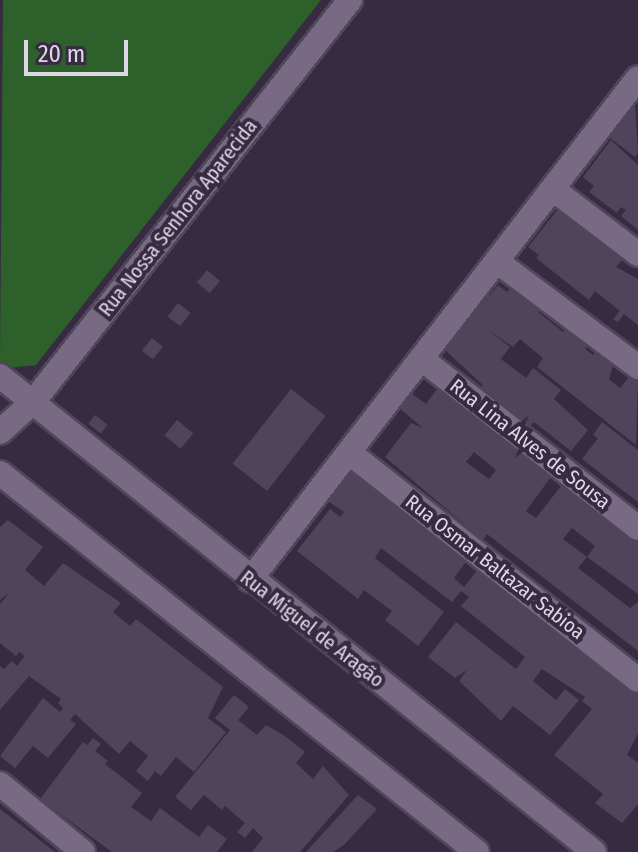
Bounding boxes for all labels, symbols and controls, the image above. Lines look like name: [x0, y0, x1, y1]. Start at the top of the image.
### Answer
scale bar: [28, 24, 132, 74]
text: 20 m: [38, 40, 85, 68]
street label: Rua Nossa Senhora Aparecida: [94, 115, 262, 321]
street label: Rua Lina Alves de Sousa: [445, 374, 615, 514]
street label: Rua Osmar Baltazar Sabioa: [401, 490, 589, 644]
street label: Rua Miguel de Aragão: [235, 565, 389, 693]

